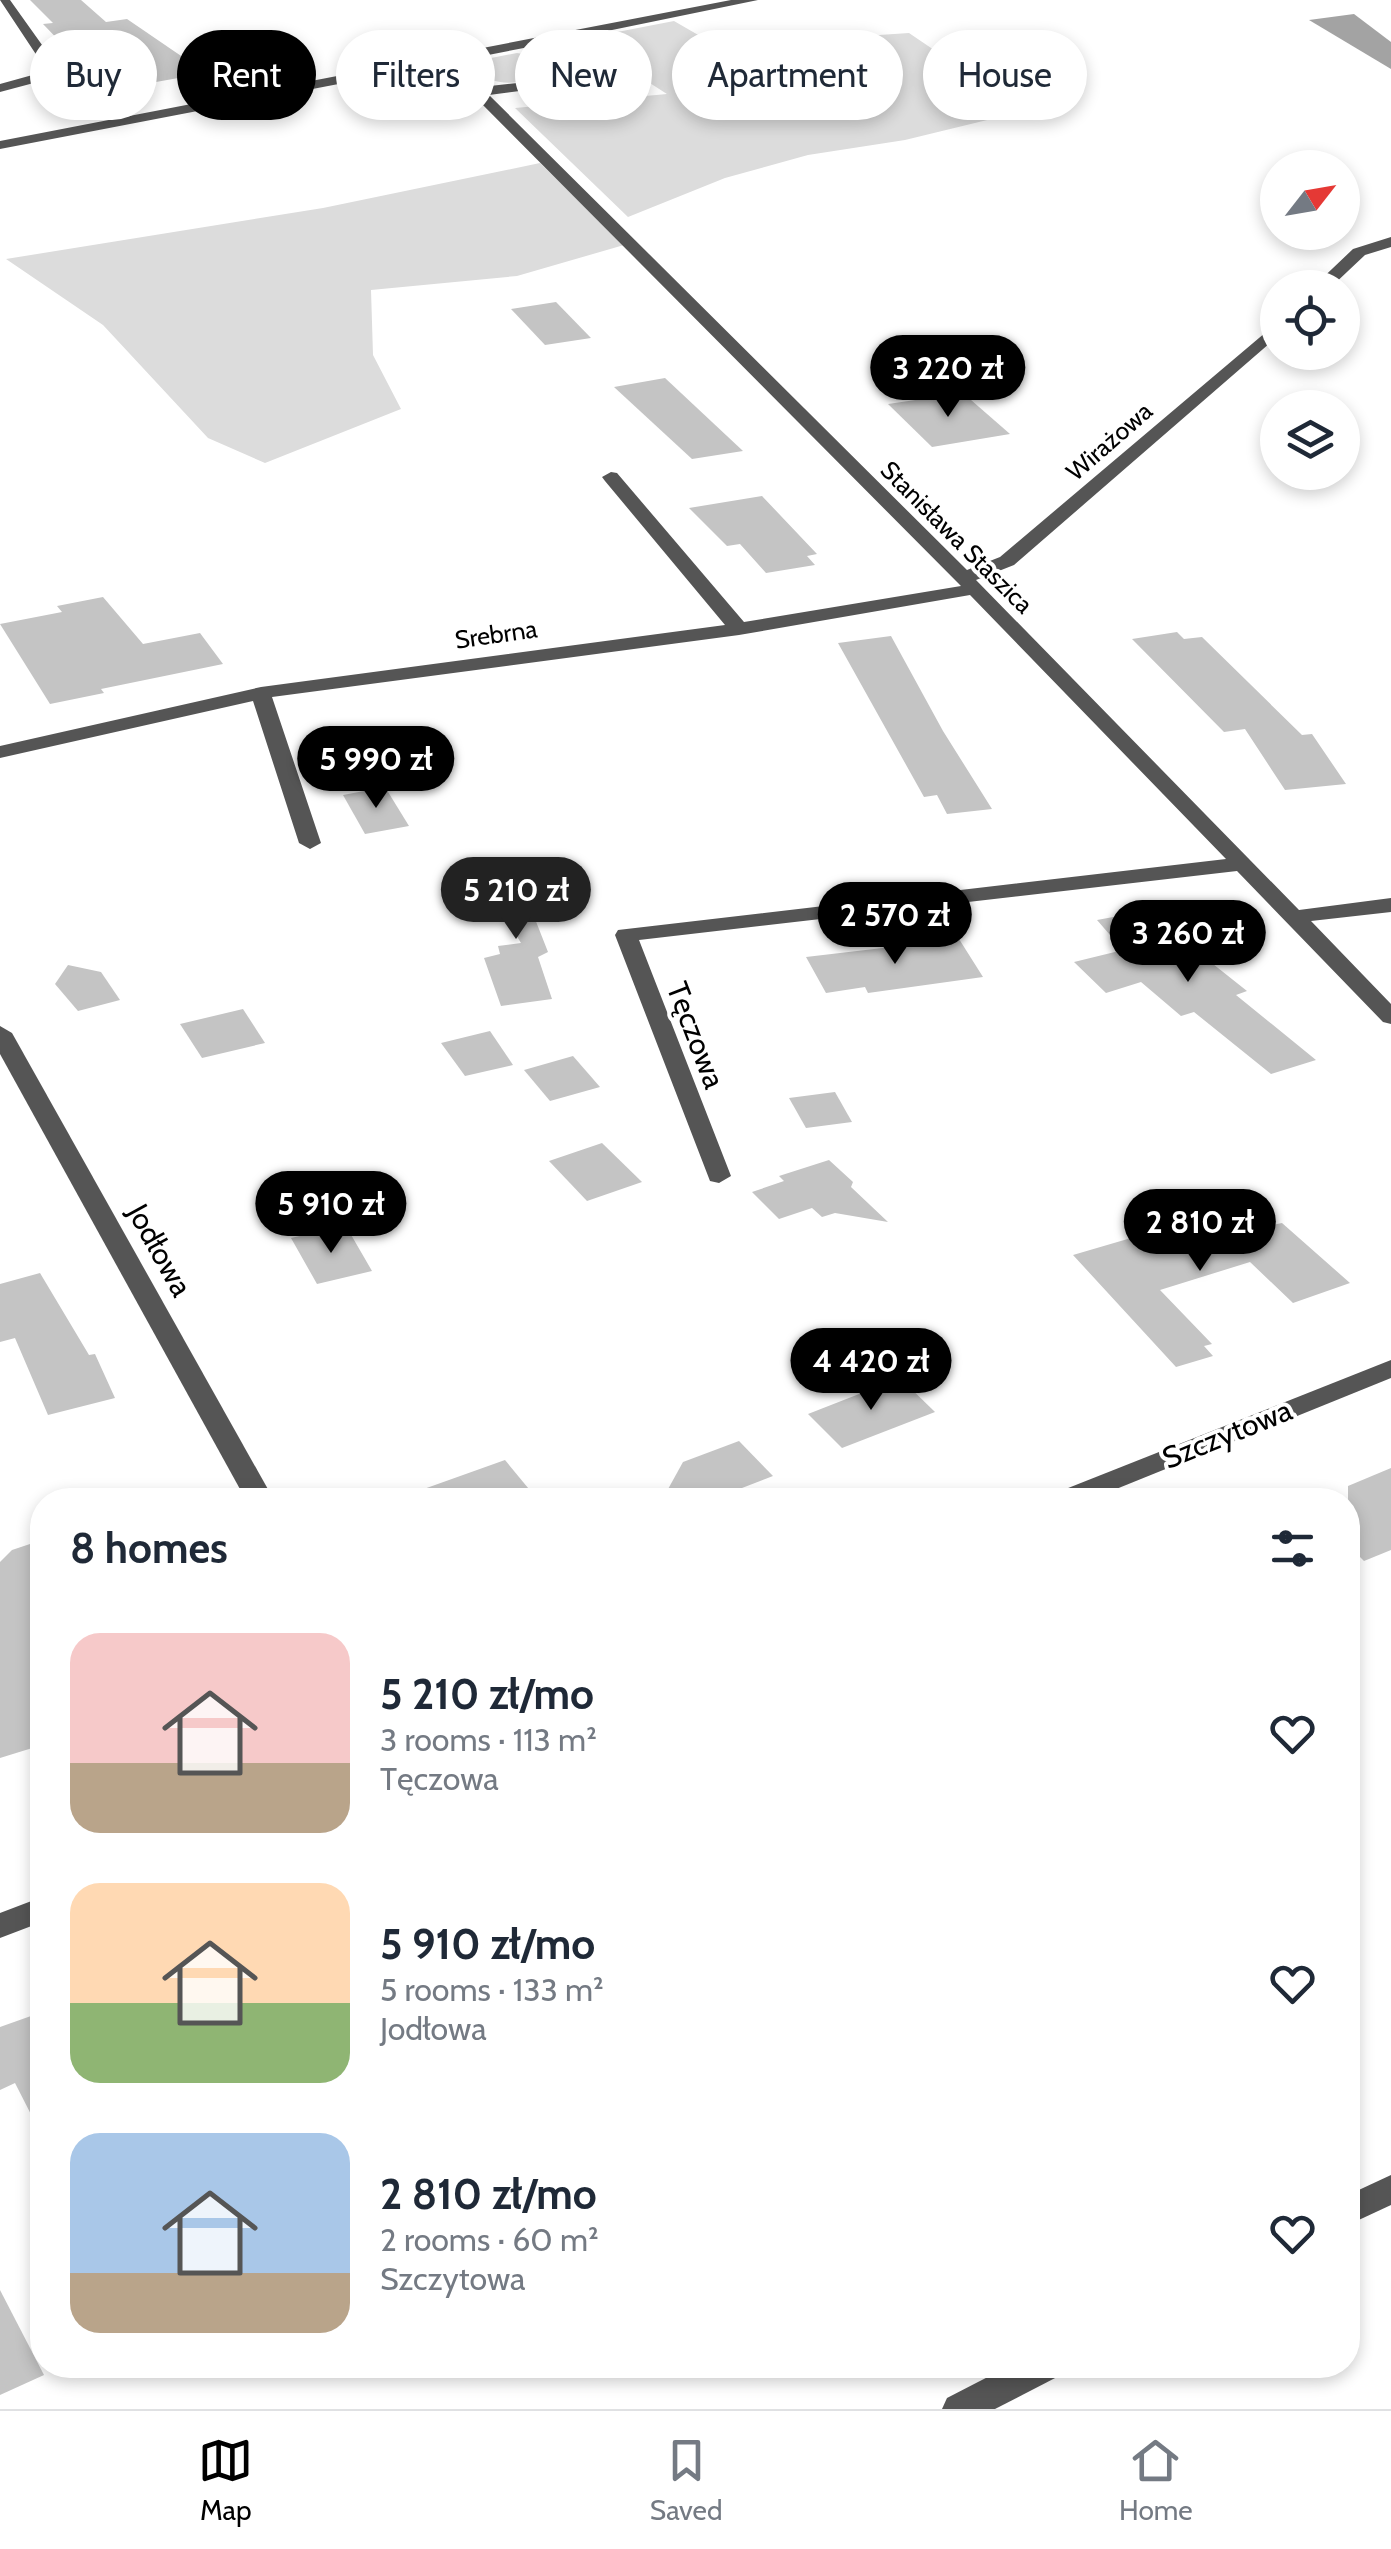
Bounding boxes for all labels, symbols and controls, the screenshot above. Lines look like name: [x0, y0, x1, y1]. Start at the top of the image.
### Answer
chip: Buy: [30, 30, 157, 120]
chip: Rent: [177, 30, 316, 120]
chip: Filters: [336, 30, 495, 120]
chip: New: [515, 30, 652, 120]
chip: Apartment: [672, 30, 903, 120]
chip: House: [923, 30, 1087, 120]
north arrow: [1260, 150, 1360, 250]
map controls: [1260, 150, 1360, 490]
button: locate: [1260, 270, 1360, 370]
pin: 3 220 zł: [845, 335, 1051, 420]
text: 3 220 zł: [892, 348, 1004, 387]
button: layers: [1260, 390, 1360, 490]
street label: Wirażowa: [1060, 396, 1158, 486]
street label: Stanisława Staszica: [875, 455, 1039, 619]
street label: Srebrna: [453, 613, 539, 655]
pin: 5 990 zł: [273, 726, 479, 811]
text: 5 990 zł: [319, 739, 433, 778]
pin: 5 210 zł: [413, 857, 619, 942]
text: 5 210 zł: [463, 870, 569, 909]
pin: 2 570 zł: [792, 882, 998, 967]
text: 2 570 zł: [840, 895, 950, 934]
pin: 3 260 zł: [1085, 900, 1291, 985]
text: 3 260 zł: [1132, 913, 1244, 952]
street label: Tęczowa: [659, 976, 733, 1094]
pin: 5 910 zł: [228, 1171, 434, 1256]
text: 5 910 zł: [277, 1184, 385, 1223]
pin: 2 810 zł: [1097, 1189, 1303, 1274]
street label: Jodłowa: [119, 1196, 201, 1303]
text: 2 810 zł: [1146, 1202, 1254, 1241]
pin: 4 420 zł: [768, 1328, 974, 1413]
text: 4 420 zł: [813, 1341, 930, 1380]
street label: Szczytowa: [1157, 1391, 1298, 1477]
icon: filters: [1265, 1521, 1320, 1576]
text: 8 homes: [70, 1522, 228, 1574]
text: 5 210 zł/mo: [380, 1668, 594, 1720]
icon: home: [150, 1673, 270, 1793]
icon: heart: [1265, 1706, 1320, 1761]
text: 3 rooms · 113 m²: [380, 1720, 597, 1759]
text: Tęczowa: [380, 1759, 499, 1798]
text: 5 910 zł/mo: [380, 1918, 595, 1970]
icon: home: [150, 1923, 270, 2043]
icon: heart: [1265, 1956, 1320, 2011]
text: 5 rooms · 133 m²: [380, 1970, 604, 2009]
text: Jodłowa: [380, 2009, 487, 2048]
text: 2 810 zł/mo: [380, 2168, 597, 2220]
icon: home: [150, 2173, 270, 2293]
icon: heart: [1265, 2206, 1320, 2261]
text: 2 rooms · 60 m²: [380, 2220, 599, 2259]
text: Szczytowa: [380, 2259, 525, 2298]
tab: Map: [198, 2433, 253, 2527]
tab: Saved: [650, 2433, 723, 2527]
tab: Home: [1119, 2433, 1193, 2527]

